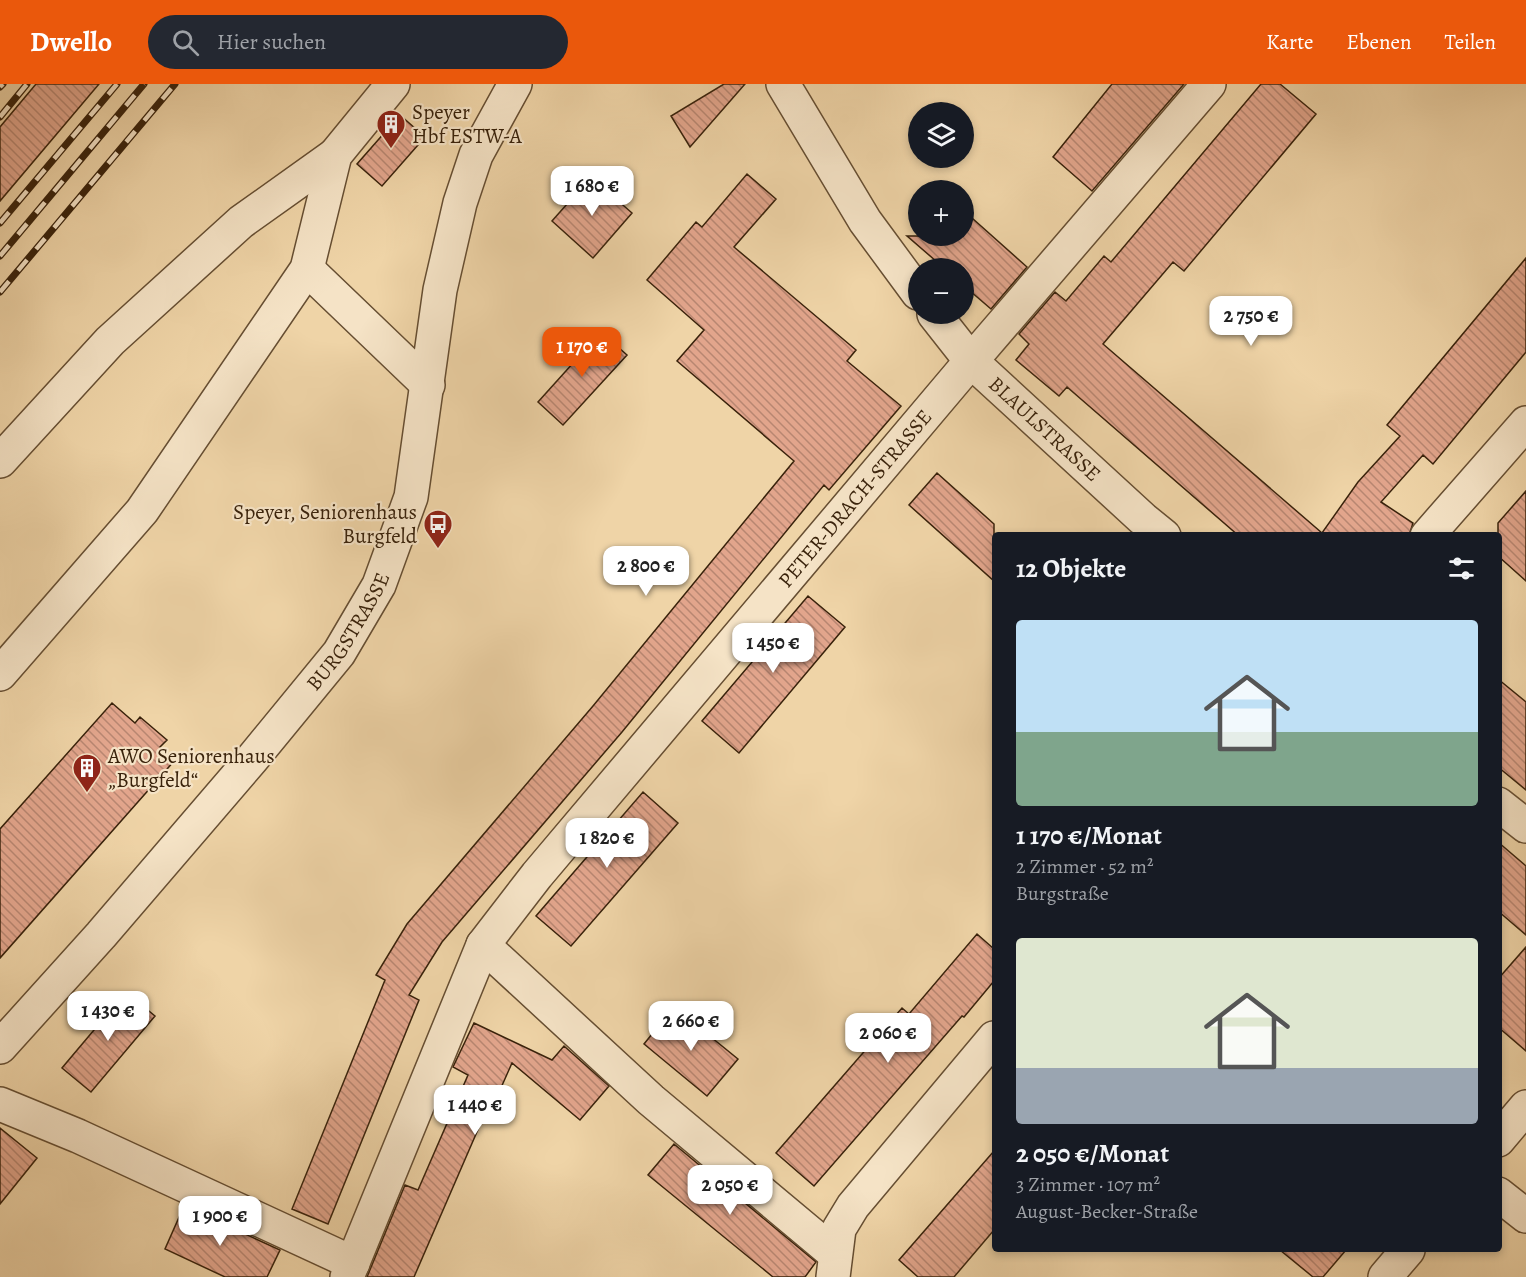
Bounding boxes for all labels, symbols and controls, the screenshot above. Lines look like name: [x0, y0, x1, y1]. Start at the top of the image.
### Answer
search box: [148, 15, 568, 69]
text: Dwello: [30, 23, 112, 61]
icon: search: [169, 26, 202, 59]
text: Hier suchen: [217, 27, 326, 57]
text: Karte: [1266, 28, 1314, 56]
text: Ebenen: [1347, 28, 1411, 56]
text: Teilen: [1444, 28, 1496, 56]
place label: Speyer Hbf ESTW-A: [412, 98, 522, 150]
map controls: [908, 102, 974, 324]
button: layers: [908, 102, 974, 168]
building icon: Speyer Hbf ESTW-A: [375, 108, 407, 150]
pin: 1 680 €: [537, 166, 647, 217]
text: 1 680 €: [565, 172, 619, 199]
button: +: [908, 180, 974, 246]
button: −: [908, 258, 974, 324]
pin: 2 750 €: [1196, 296, 1306, 347]
text: 2 750 €: [1223, 302, 1279, 329]
pin: 1 170 €: [527, 327, 637, 378]
text: 1 170 €: [556, 333, 608, 360]
street label: BLAULSTRASSE: [983, 370, 1107, 488]
street label: PETER-DRACH-STRASSE: [772, 403, 938, 593]
place label: Speyer, Seniorenhaus Burgfeld: [233, 498, 418, 550]
bus stop icon: Speyer, Seniorenhaus Burgfeld: [422, 508, 454, 550]
pin: 2 800 €: [591, 546, 701, 597]
text: 12 Objekte: [1016, 551, 1126, 586]
text: 2 800 €: [617, 552, 675, 579]
icon: filters: [1445, 552, 1478, 585]
street label: BURGSTRASSE: [300, 569, 396, 697]
pin: 1 450 €: [718, 623, 828, 674]
text: 1 450 €: [746, 629, 800, 656]
icon: home: [1193, 659, 1301, 767]
place label: AWO Seniorenhaus „Burgfeld“: [107, 742, 275, 794]
building icon: AWO Seniorenhaus „Burgfeld“: [71, 752, 103, 794]
pin: 1 820 €: [552, 818, 662, 869]
text: 1 170 €/Monat: [1016, 818, 1162, 853]
text: 1 820 €: [580, 824, 634, 851]
text: 2 Zimmer · 52 m²: [1016, 853, 1154, 880]
text: Burgstraße: [1016, 880, 1109, 907]
icon: home: [1193, 977, 1301, 1085]
pin: 1 430 €: [53, 991, 163, 1042]
text: 1 430 €: [81, 997, 135, 1024]
pin: 2 660 €: [636, 1001, 746, 1052]
text: 2 660 €: [663, 1007, 719, 1034]
pin: 2 060 €: [833, 1013, 943, 1064]
text: 2 060 €: [859, 1019, 917, 1046]
pin: 1 440 €: [420, 1085, 530, 1136]
text: 1 440 €: [448, 1091, 502, 1118]
text: 2 050 €/Monat: [1016, 1136, 1169, 1171]
pin: 2 050 €: [675, 1165, 785, 1216]
text: 2 050 €: [702, 1171, 758, 1198]
text: 3 Zimmer · 107 m²: [1016, 1171, 1160, 1198]
pin: 1 900 €: [165, 1196, 275, 1247]
text: August-Becker-Straße: [1016, 1198, 1198, 1225]
text: 1 900 €: [193, 1202, 247, 1229]

